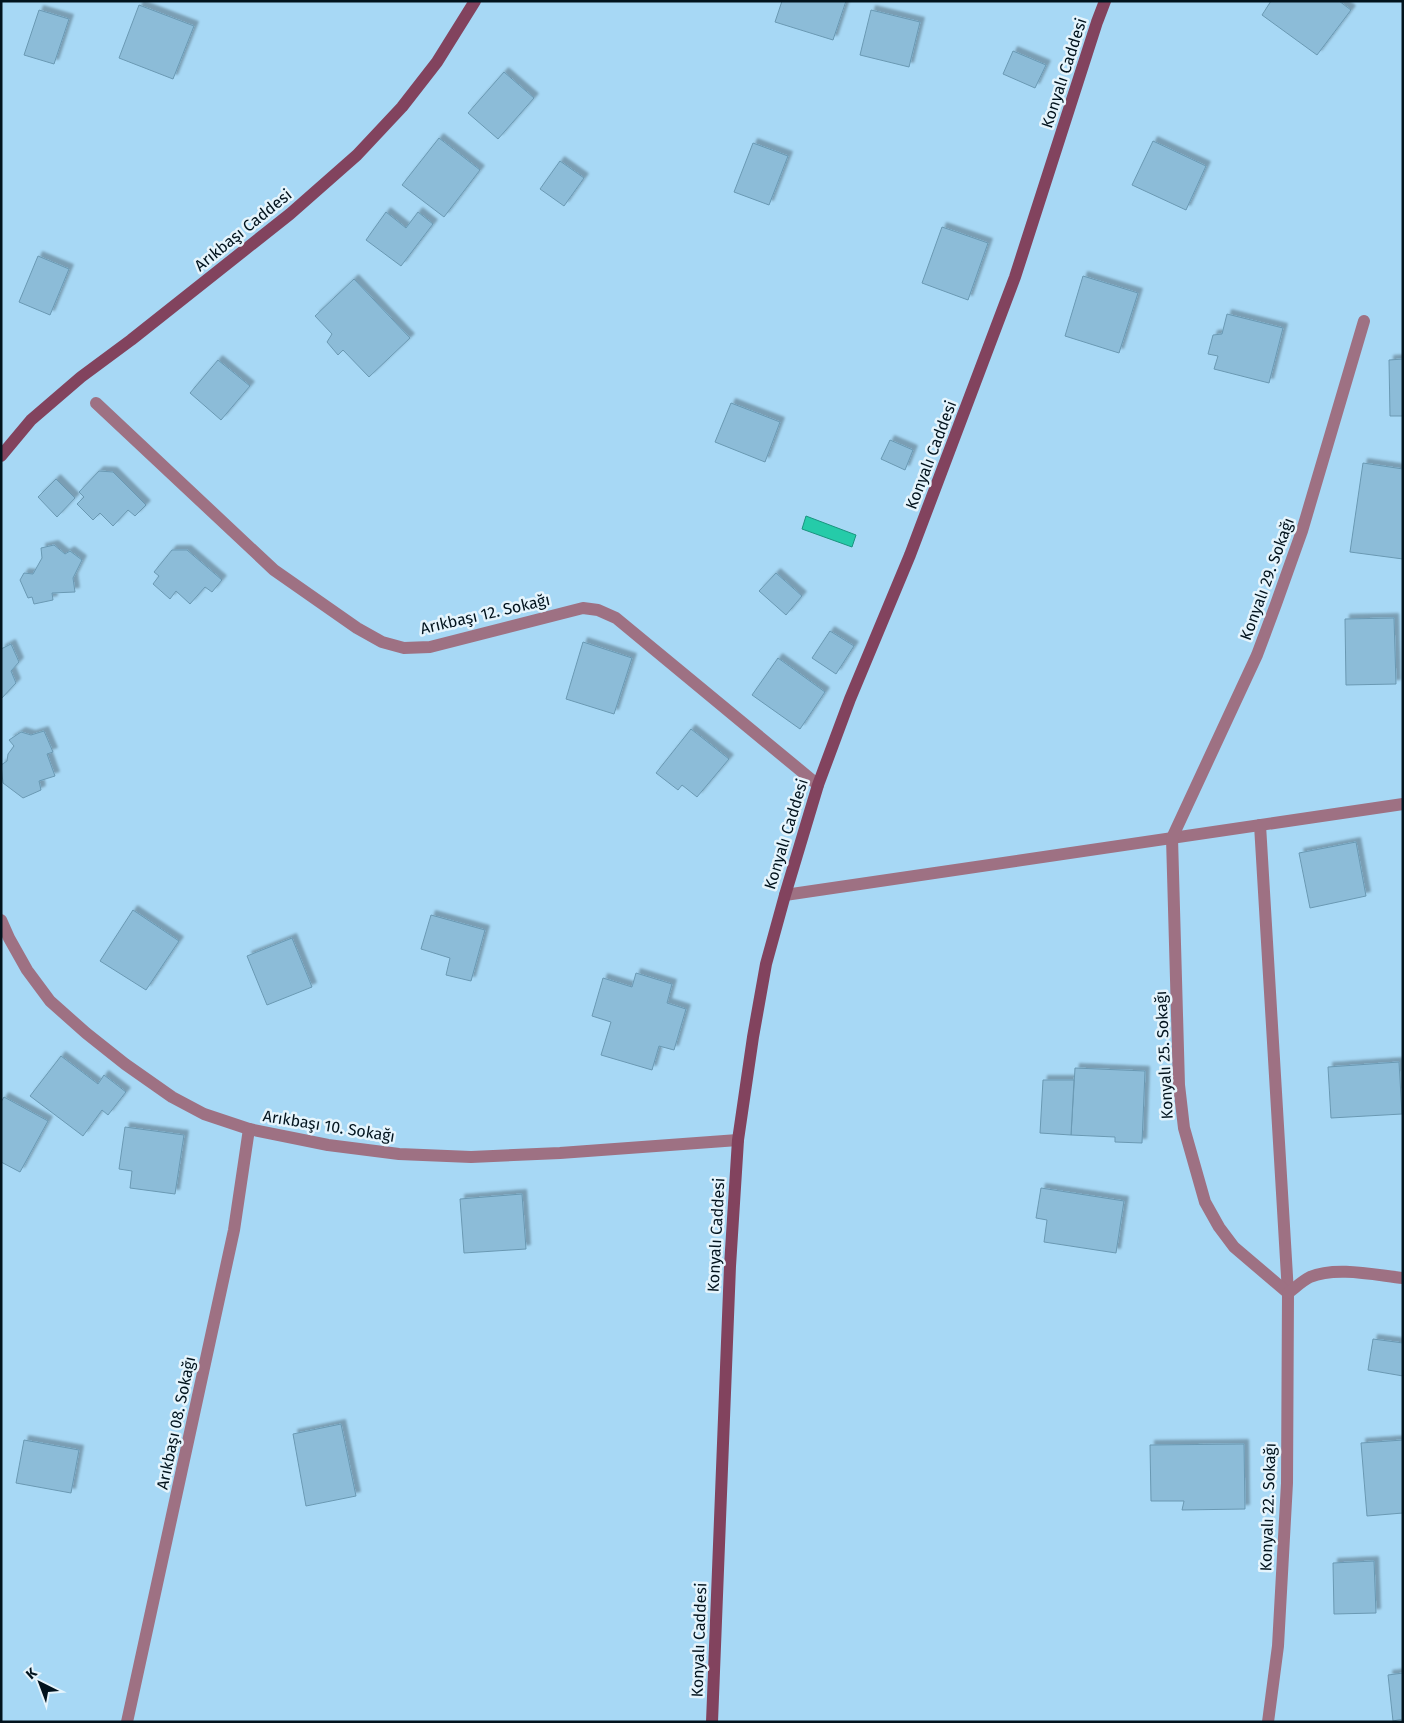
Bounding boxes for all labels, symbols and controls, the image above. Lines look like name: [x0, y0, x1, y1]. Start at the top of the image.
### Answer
street label: Konyalı Caddesi: [1037, 15, 1091, 131]
street label: Arıkbaşı Caddesi: [191, 185, 296, 276]
street label: Konyalı Caddesi: [902, 398, 960, 512]
street label: Konyalı 29. Sokağı: [1236, 515, 1298, 643]
street label: Arıkbaşı 12. Sokağı: [418, 590, 552, 639]
street label: Konyalı Caddesi: [760, 776, 812, 892]
street label: Konyalı 25. Sokağı: [1151, 990, 1177, 1120]
street label: Arıkbaşı 10. Sokağı: [261, 1106, 396, 1147]
street label: Konyalı Caddesi: [704, 1177, 728, 1293]
street label: Arıkbaşı 08. Sokağı: [153, 1355, 200, 1491]
street label: Konyalı 22. Sokağı: [1256, 1442, 1280, 1572]
street label: Konyalı Caddesi: [688, 1582, 710, 1698]
north arrow: [15, 1658, 65, 1708]
text: K: [23, 1664, 41, 1683]

